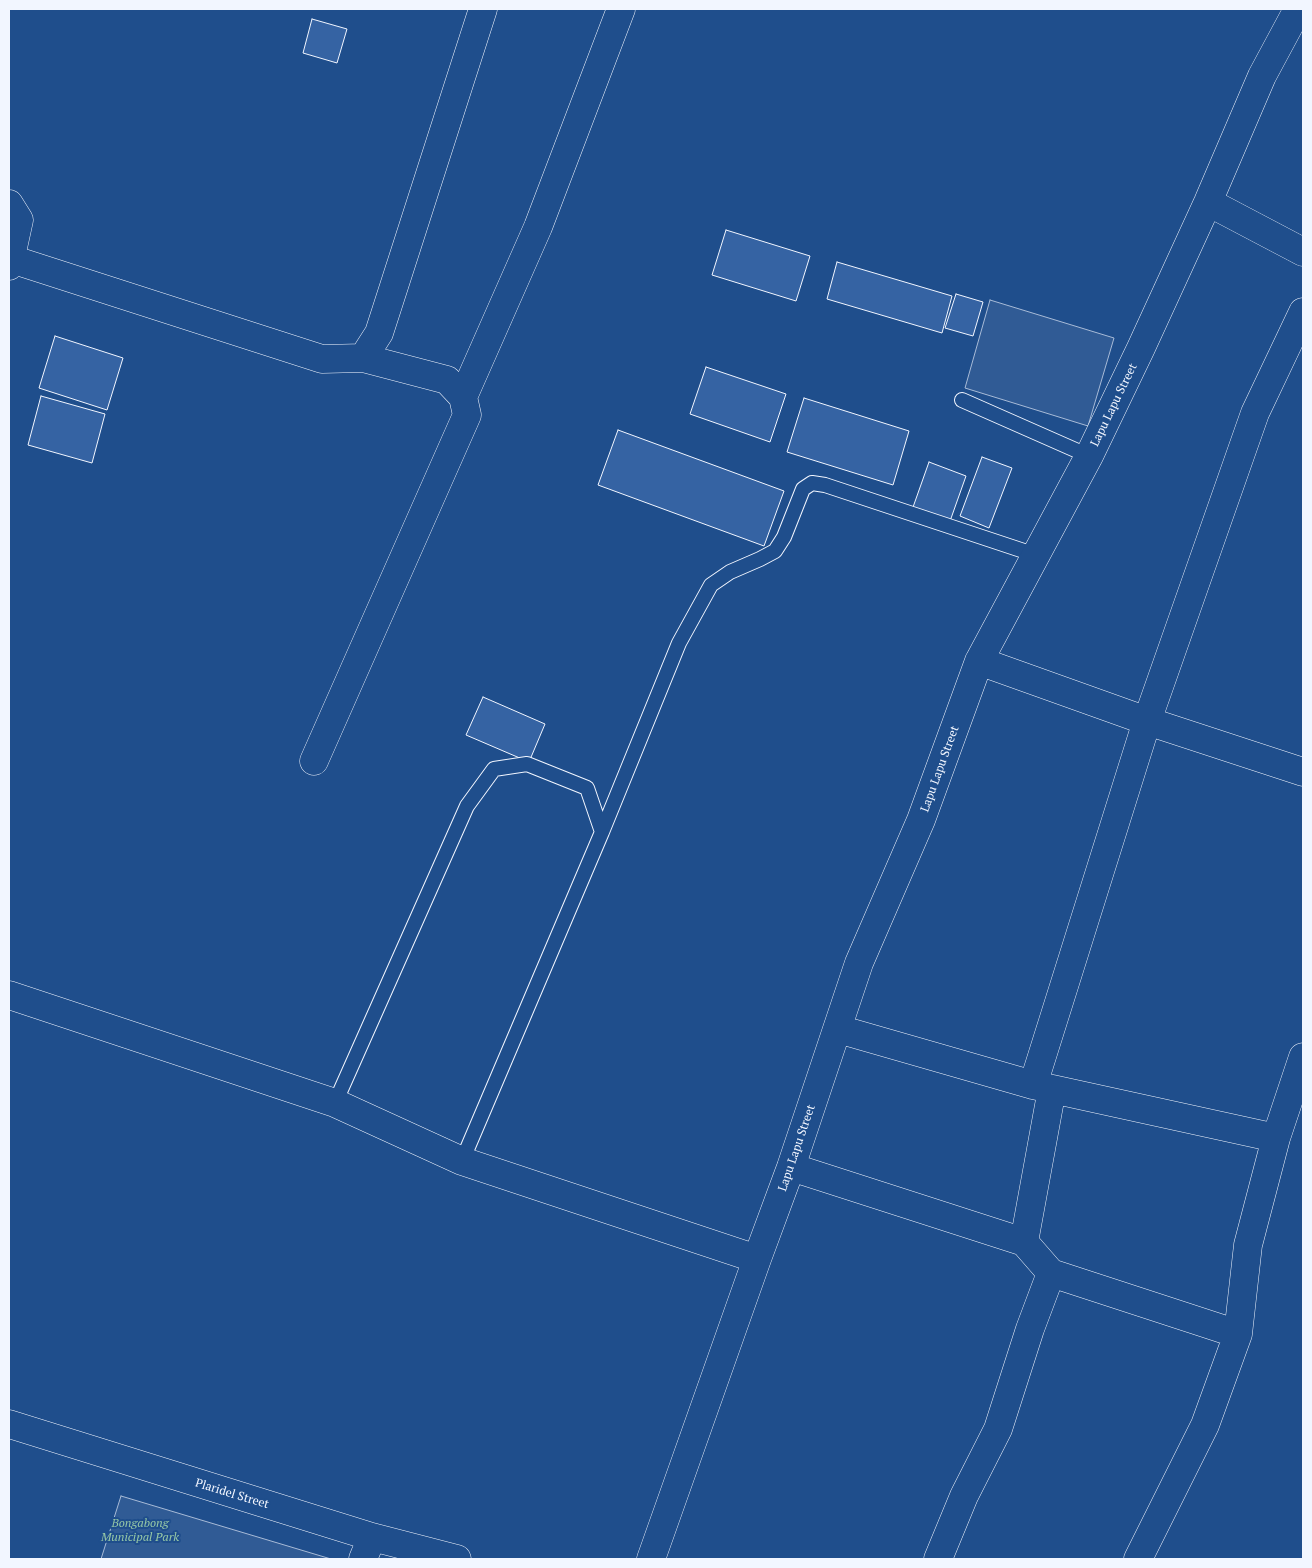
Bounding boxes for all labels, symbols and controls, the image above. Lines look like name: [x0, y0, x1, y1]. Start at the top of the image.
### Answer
street label: Lapu Lapu Street: [1088, 361, 1140, 449]
street label: Lapu Lapu Street: [918, 724, 962, 814]
street label: Lapu Lapu Street: [775, 1103, 819, 1193]
street label: Plaridel Street: [193, 1476, 271, 1512]
park label: Bongabong Municipal Park: [101, 1517, 179, 1545]

